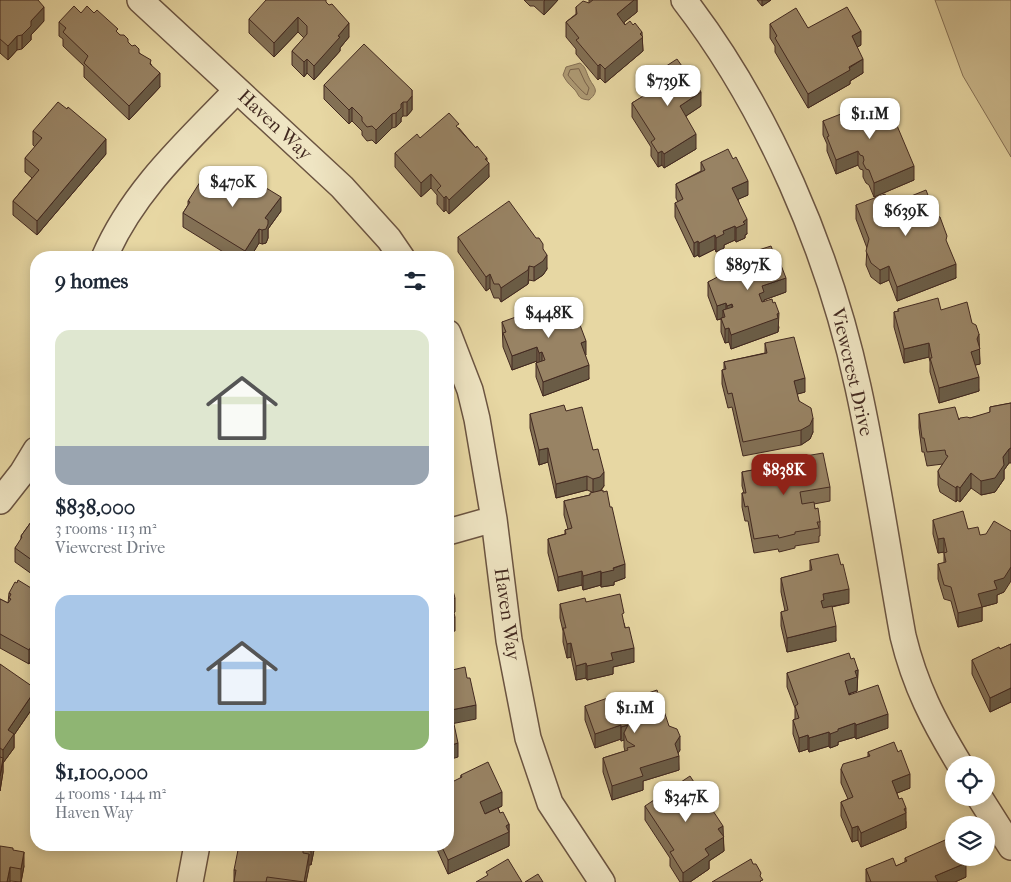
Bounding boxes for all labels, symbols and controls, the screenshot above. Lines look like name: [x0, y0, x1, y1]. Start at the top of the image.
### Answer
pin: $739K: [633, 64, 703, 107]
text: $739K: [646, 71, 690, 90]
street label: Haven Way: [233, 85, 317, 165]
pin: $1.1M: [835, 98, 905, 140]
text: $1.1M: [851, 104, 889, 123]
pin: $470K: [198, 166, 268, 208]
text: $470K: [210, 172, 256, 191]
pin: $639K: [871, 194, 941, 237]
text: $639K: [884, 201, 928, 220]
pin: $897K: [713, 248, 783, 291]
text: $897K: [726, 255, 770, 274]
icon: filters: [401, 267, 429, 295]
text: 9 homes: [55, 269, 128, 293]
pin: $448K: [514, 296, 584, 339]
text: $448K: [525, 303, 573, 322]
street label: Viewcrest Drive: [826, 305, 877, 438]
icon: home: [197, 363, 287, 453]
pin: $838K: [749, 454, 819, 496]
text: $838K: [762, 460, 806, 479]
text: $838,000: [55, 495, 135, 519]
text: 3 rooms · 113 m²: [55, 519, 156, 538]
text: Viewcrest Drive: [55, 538, 165, 557]
street label: Haven Way: [490, 566, 524, 662]
icon: home: [197, 628, 287, 718]
pin: $1.1M: [600, 692, 670, 734]
text: $1.1M: [616, 698, 654, 717]
map controls: [945, 756, 995, 866]
button: locate: [945, 756, 995, 806]
text: $1,100,000: [55, 760, 148, 784]
pin: $347K: [651, 780, 721, 823]
text: 4 rooms · 144 m²: [55, 784, 166, 803]
text: $347K: [664, 787, 708, 806]
text: Haven Way: [55, 803, 133, 822]
button: layers: [945, 816, 995, 866]

